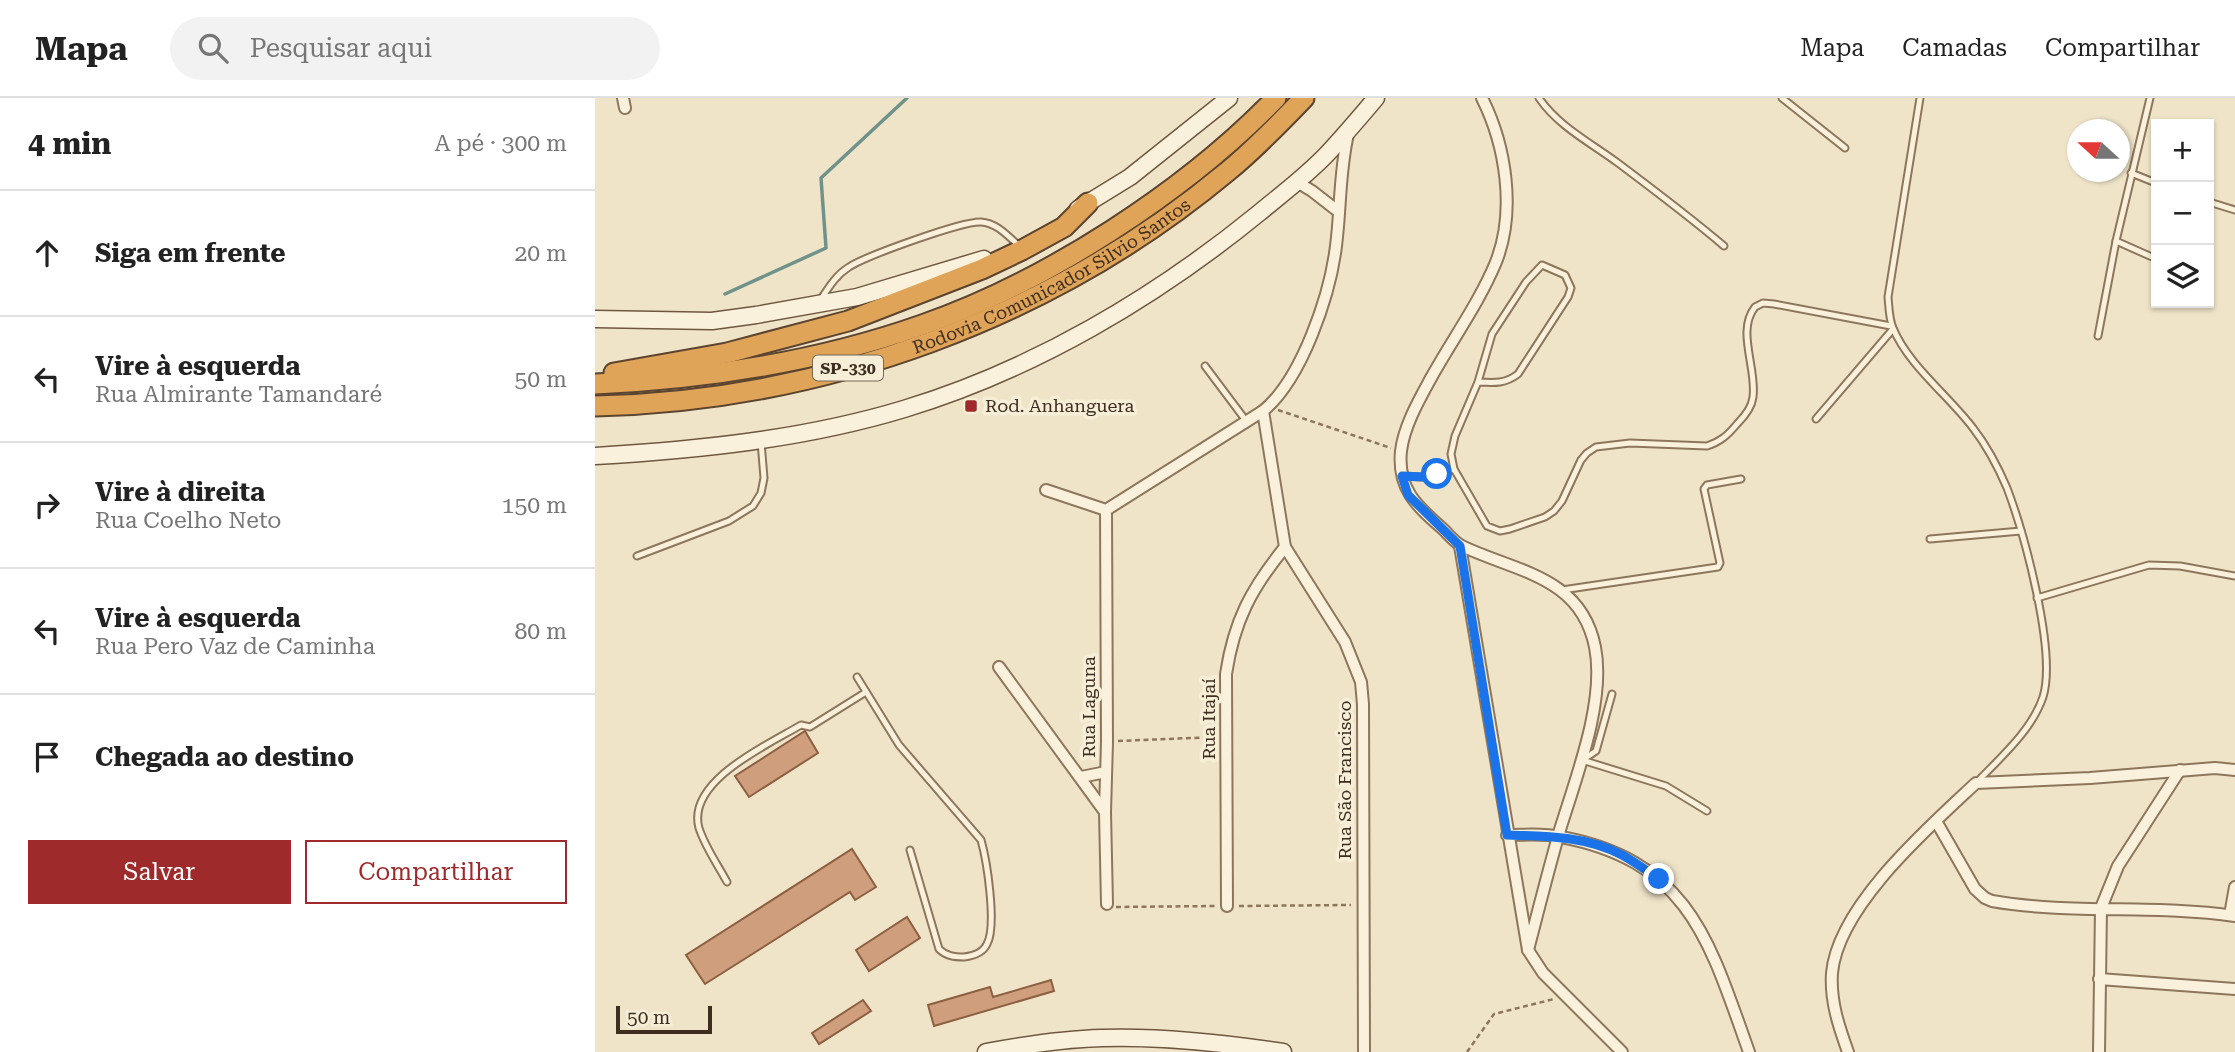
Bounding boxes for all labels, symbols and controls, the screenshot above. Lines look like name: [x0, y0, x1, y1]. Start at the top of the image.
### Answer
search box: [170, 17, 660, 80]
text: Mapa: [35, 29, 128, 68]
icon: search: [194, 29, 232, 67]
text: Pesquisar aqui: [250, 33, 432, 63]
text: Mapa: [1800, 34, 1864, 62]
text: Camadas: [1902, 34, 2007, 62]
text: Compartilhar: [2045, 34, 2200, 62]
north arrow: [2067, 119, 2130, 182]
map controls: [2151, 119, 2214, 308]
button: +: [2151, 119, 2214, 182]
text: 4 min: [28, 126, 111, 161]
text: A pé · 300 m: [435, 130, 567, 157]
button: −: [2151, 182, 2214, 245]
street label: Rodovia Comunicador Silvio Santos: [910, 194, 1194, 358]
icon: ahead: [28, 234, 66, 272]
text: Siga em frente: [95, 238, 285, 268]
text: 20 m: [514, 240, 567, 267]
button: layers: [2151, 245, 2214, 308]
text: Vire à esquerda: [95, 351, 300, 381]
road number: SP-330: [813, 356, 883, 380]
icon: left: [28, 360, 66, 398]
text: 50 m: [514, 366, 567, 393]
text: Rua Almirante Tamandaré: [95, 381, 382, 408]
place label: Rod. Anhanguera: [985, 395, 1134, 416]
marker: Rod. Anhanguera: [963, 398, 979, 414]
route start: [1421, 458, 1452, 489]
text: Vire à direita: [95, 477, 265, 507]
icon: right: [28, 486, 66, 524]
text: 150 m: [502, 492, 567, 519]
text: Rua Coelho Neto: [95, 507, 281, 534]
text: Vire à esquerda: [95, 603, 300, 633]
icon: left: [28, 612, 66, 650]
text: 80 m: [514, 618, 567, 645]
text: Rua Pero Vaz de Caminha: [95, 633, 375, 660]
street label: Rua Laguna: [1078, 656, 1099, 758]
street label: Rua Itajaí: [1198, 678, 1219, 760]
street label: Rua São Francisco: [1334, 701, 1355, 859]
icon: arrive: [28, 738, 66, 776]
text: Chegada ao destino: [95, 742, 354, 772]
button: Salvar: [28, 840, 291, 904]
button: Compartilhar: [305, 840, 567, 904]
route end: [1643, 863, 1674, 894]
scale bar: [616, 1003, 712, 1035]
text: 50 m: [627, 1006, 670, 1029]

